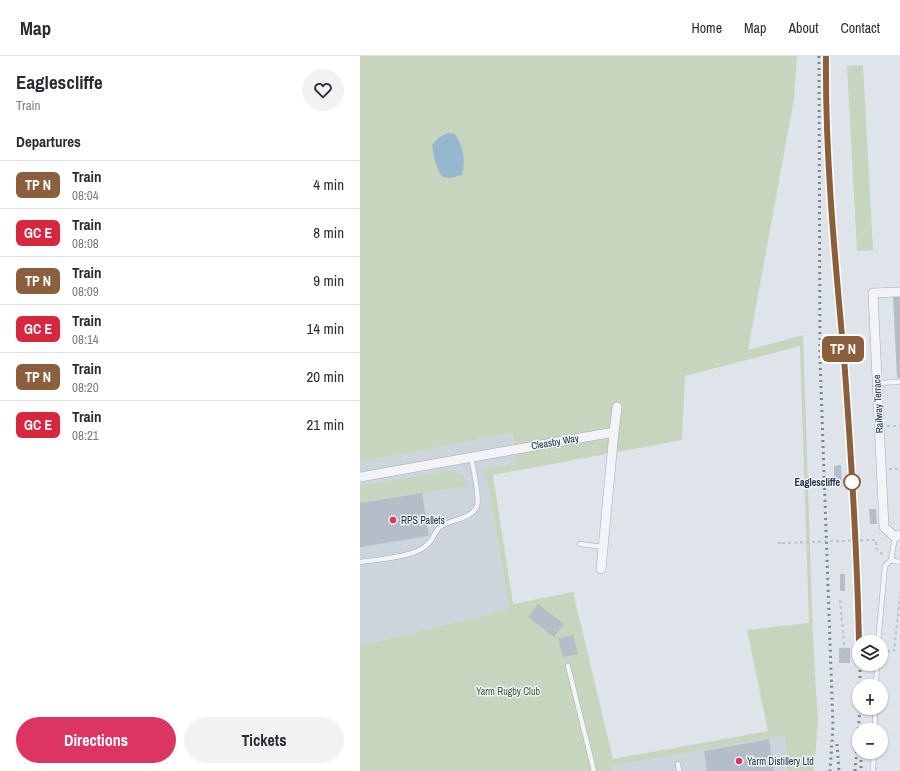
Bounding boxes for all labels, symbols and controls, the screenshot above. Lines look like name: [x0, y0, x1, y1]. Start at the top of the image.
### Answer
text: Map: [20, 15, 51, 41]
text: Home: [691, 19, 722, 37]
text: Map: [744, 19, 766, 37]
text: About: [788, 19, 818, 37]
text: Contact: [840, 19, 880, 37]
text: Eaglescliffe: [16, 69, 103, 95]
button: heart: [302, 69, 344, 111]
text: Train: [16, 97, 41, 114]
text: Departures: [16, 131, 81, 152]
text: Train: [72, 166, 101, 187]
text: 4 min: [313, 174, 344, 195]
text: TP N: [25, 176, 51, 194]
text: 08:04: [72, 187, 99, 204]
text: Train: [72, 214, 101, 235]
text: 8 min: [313, 222, 344, 243]
text: GC E: [24, 224, 52, 242]
text: 08:08: [72, 235, 99, 252]
text: Train: [72, 262, 101, 283]
text: 9 min: [313, 270, 344, 291]
text: TP N: [25, 272, 51, 290]
text: 08:09: [72, 283, 99, 300]
text: Train: [72, 310, 101, 331]
text: 14 min: [306, 318, 344, 339]
text: GC E: [24, 320, 52, 338]
text: 08:14: [72, 331, 99, 348]
line badge: TP N: [815, 336, 871, 362]
text: TP N: [830, 340, 856, 358]
text: Train: [72, 358, 101, 379]
text: 20 min: [306, 366, 344, 387]
text: TP N: [25, 368, 51, 386]
street label: Railway Terrace: [870, 374, 886, 434]
text: 08:20: [72, 379, 99, 396]
text: Train: [72, 406, 101, 427]
text: 21 min: [306, 414, 344, 435]
text: GC E: [24, 416, 52, 434]
text: 08:21: [72, 427, 99, 444]
street label: Cleasby Way: [530, 431, 581, 453]
marker: Eaglescliffe: [843, 473, 861, 491]
place label: Eaglescliffe: [794, 476, 840, 489]
place label: RPS Pallets: [401, 514, 445, 527]
marker: RPS Pallets: [388, 515, 398, 525]
map controls: [852, 635, 888, 759]
button: layers: [852, 635, 888, 671]
button: +: [852, 679, 888, 715]
park label: Yarm Rugby Club: [476, 685, 540, 698]
button: Directions: [16, 717, 176, 763]
button: Tickets: [184, 717, 344, 763]
button: −: [852, 723, 888, 759]
place label: Yarm Distillery Ltd: [747, 755, 814, 768]
marker: Yarm Distillery Ltd: [734, 756, 744, 766]

